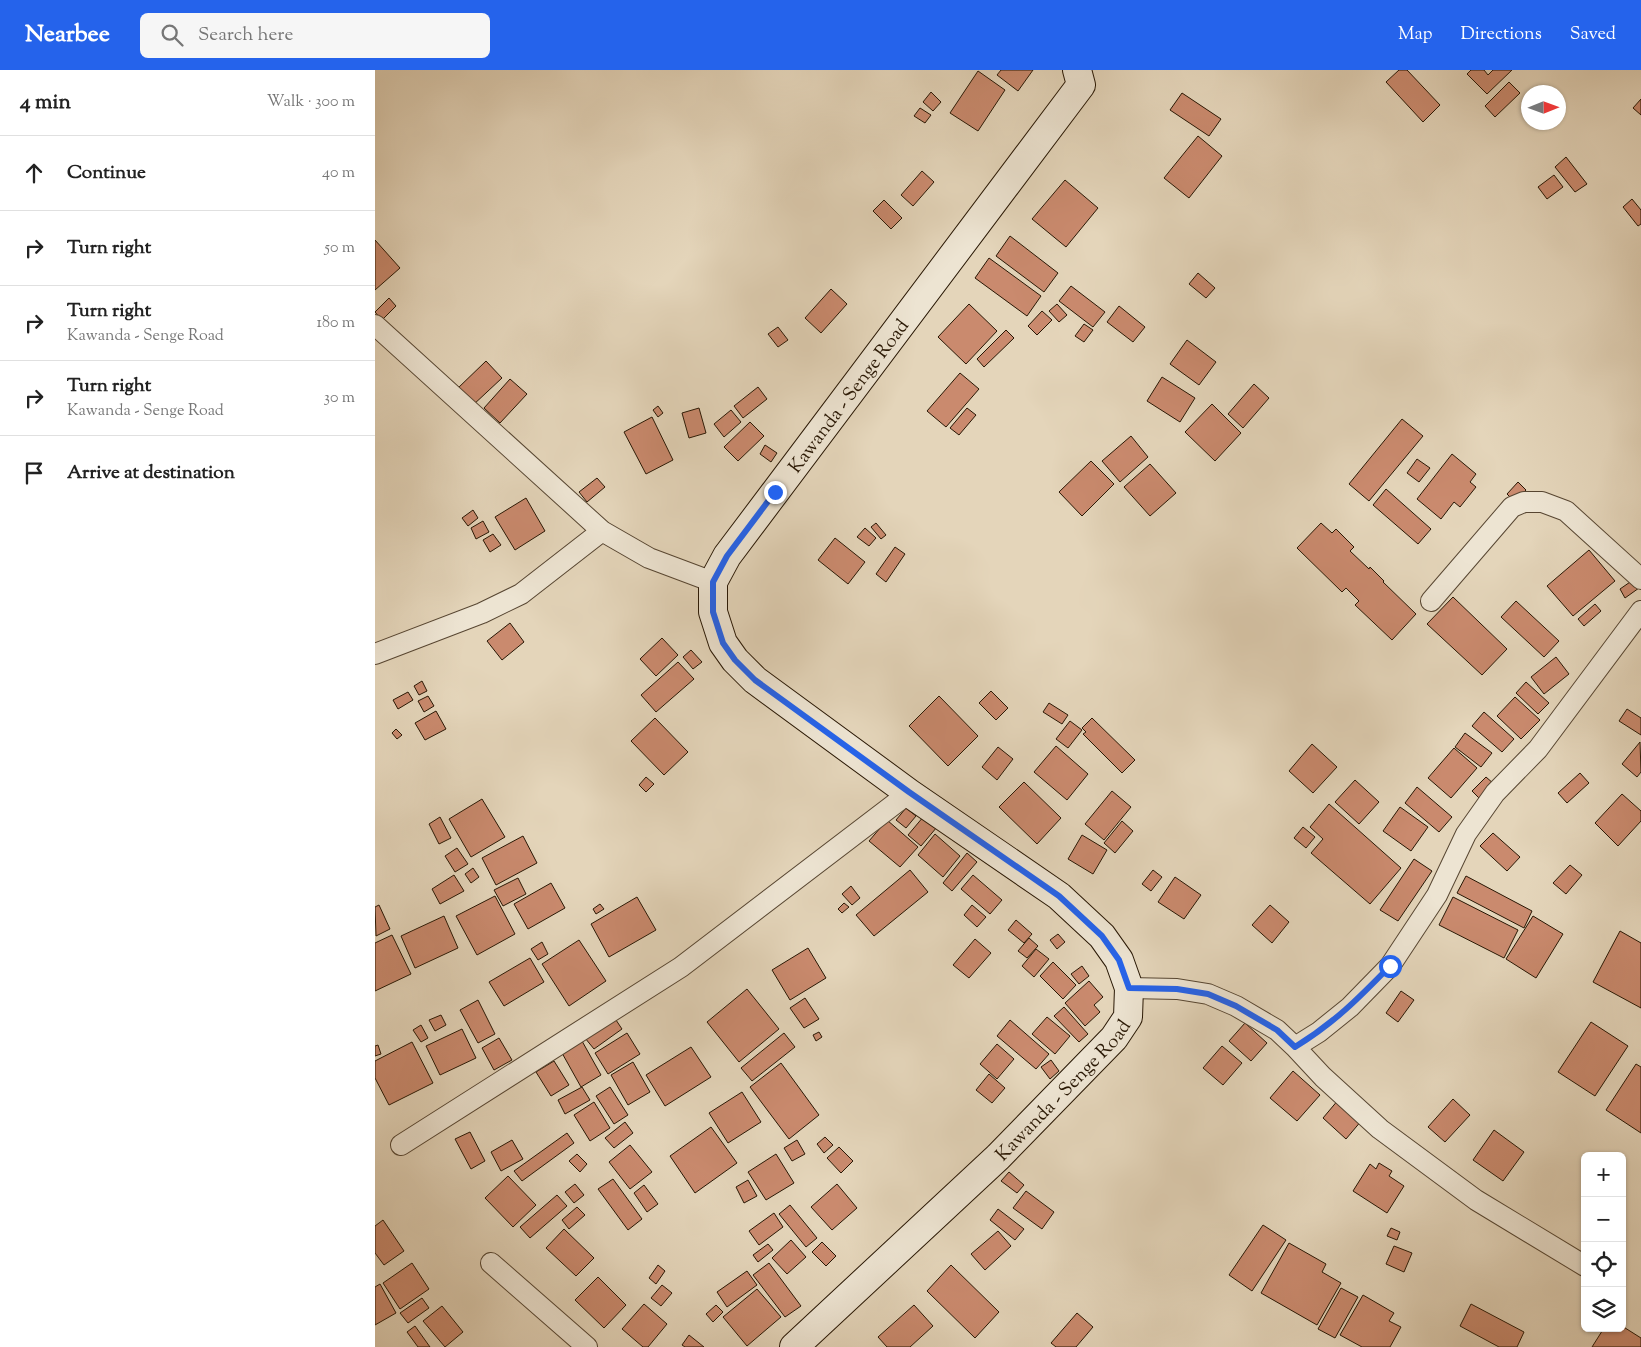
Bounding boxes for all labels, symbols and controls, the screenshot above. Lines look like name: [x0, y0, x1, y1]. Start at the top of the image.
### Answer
search box: [140, 13, 490, 58]
text: Nearbee: [25, 18, 110, 52]
icon: search: [158, 21, 186, 49]
text: Search here: [198, 22, 293, 49]
text: Map: [1398, 22, 1433, 48]
text: Directions: [1461, 22, 1542, 48]
text: Saved: [1570, 22, 1616, 48]
north arrow: [1521, 85, 1566, 130]
text: 4 min: [20, 88, 71, 118]
text: Walk · 300 m: [267, 91, 355, 114]
icon: ahead: [20, 159, 48, 187]
text: Continue: [67, 160, 146, 187]
text: 40 m: [322, 162, 355, 185]
icon: right: [20, 234, 48, 262]
text: Turn right: [67, 235, 151, 262]
text: 50 m: [324, 237, 355, 260]
text: Turn right: [67, 298, 151, 325]
icon: right: [20, 309, 48, 337]
text: 180 m: [316, 312, 355, 335]
street label: Kawanda - Senge Road: [783, 314, 917, 480]
text: Kawanda - Senge Road: [67, 325, 224, 348]
text: Turn right: [67, 373, 151, 400]
icon: right: [20, 384, 48, 412]
text: 30 m: [324, 387, 355, 410]
text: Kawanda - Senge Road: [67, 400, 224, 423]
icon: arrive: [20, 459, 48, 487]
text: Arrive at destination: [67, 460, 235, 487]
route end: [764, 481, 787, 504]
route start: [1379, 955, 1402, 978]
street label: Kawanda - Senge Road: [990, 1015, 1139, 1168]
map controls: [1581, 1152, 1626, 1332]
button: +: [1581, 1152, 1626, 1197]
button: −: [1581, 1197, 1626, 1242]
button: locate: [1581, 1242, 1626, 1287]
button: layers: [1581, 1287, 1626, 1332]

